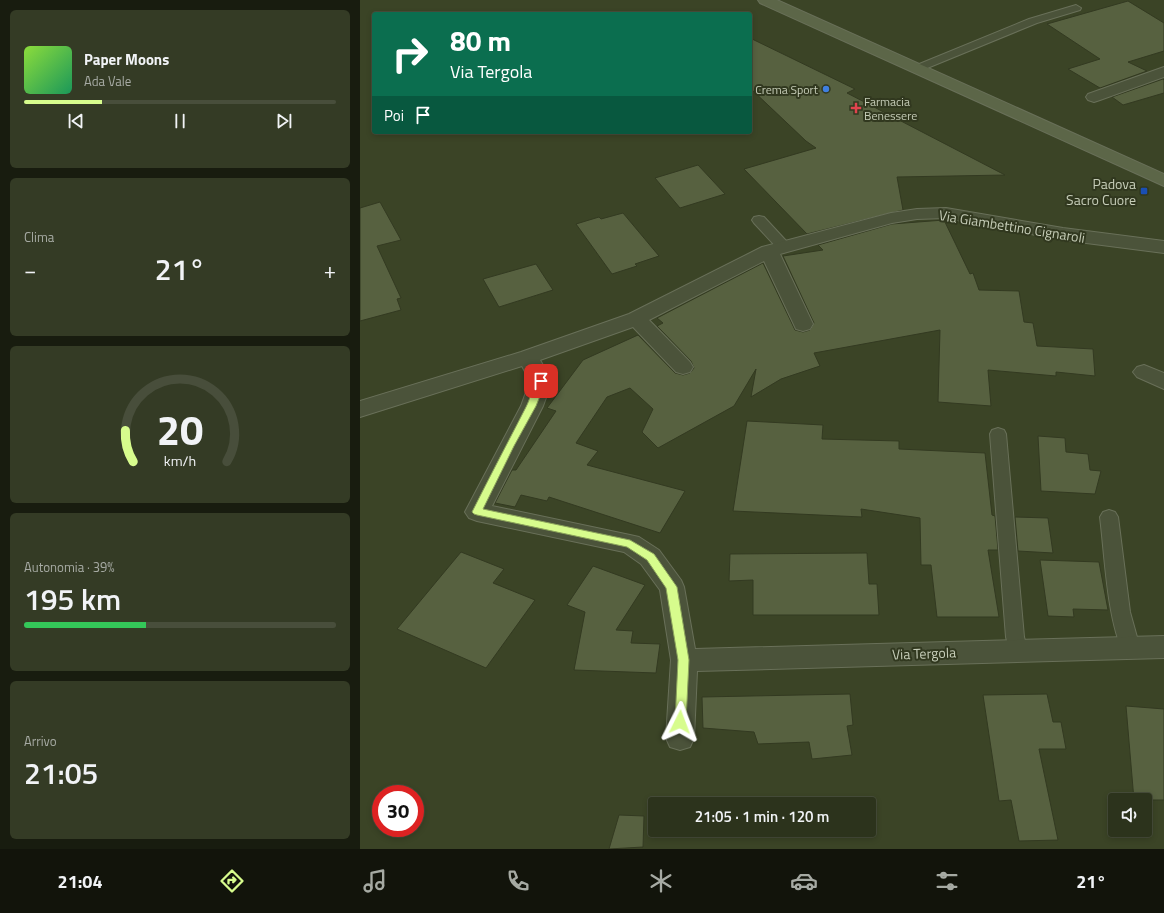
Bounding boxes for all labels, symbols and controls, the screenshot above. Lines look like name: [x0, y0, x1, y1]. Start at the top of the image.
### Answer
text: 80 m: [450, 19, 511, 62]
icon: right: [384, 28, 436, 80]
text: Paper Moons: [84, 48, 169, 71]
text: Via Tergola: [450, 58, 532, 85]
text: Ada Vale: [84, 71, 131, 91]
place label: Crema Sport: [755, 80, 819, 99]
marker: Crema Sport: [821, 84, 831, 94]
place label: Farmacia Benessere: [864, 92, 917, 125]
marker: Farmacia Benessere: [851, 103, 861, 113]
text: Poi: [384, 104, 404, 127]
icon: arrive: [412, 104, 434, 126]
icon: previous: [65, 110, 87, 132]
icon: pause: [169, 110, 191, 132]
icon: next: [273, 110, 295, 132]
place label: Padova Sacro Cuore: [1066, 173, 1136, 210]
marker: Padova Sacro Cuore: [1139, 186, 1149, 196]
street label: Via Giambettino Cignaroli: [937, 204, 1087, 248]
text: Clima: [24, 227, 54, 247]
text: 21°: [155, 246, 205, 292]
text: −: [24, 253, 36, 287]
text: +: [324, 253, 336, 287]
pin: [524, 364, 558, 398]
icon: arrive: [530, 370, 552, 392]
text: 20: [157, 398, 203, 461]
text: km/h: [164, 450, 196, 472]
text: Autonomia · 39%: [24, 557, 115, 577]
text: 195 km: [24, 576, 121, 622]
street label: Via Tergola: [892, 641, 956, 665]
position arrow: [659, 701, 701, 743]
text: Arrivo: [24, 731, 57, 751]
text: 21:05: [24, 750, 98, 796]
speed limit sign: 30: [372, 785, 424, 837]
map controls: [1108, 793, 1152, 837]
button: sound: [1108, 793, 1152, 837]
text: 21:05 · 1 min · 120 m: [695, 805, 829, 828]
icon: directions: [218, 867, 246, 895]
icon: music: [361, 867, 389, 895]
icon: phone: [504, 867, 532, 895]
icon: climate: [647, 867, 675, 895]
icon: car: [790, 867, 818, 895]
icon: filters: [933, 867, 961, 895]
text: 21:04: [58, 868, 102, 895]
text: 21°: [1076, 868, 1106, 895]

